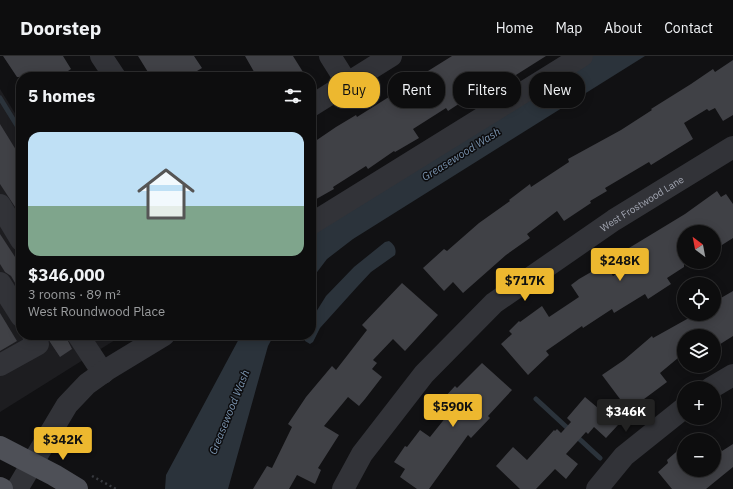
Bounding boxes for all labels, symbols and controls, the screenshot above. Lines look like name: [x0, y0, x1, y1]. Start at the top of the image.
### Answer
text: Doorstep: [20, 16, 101, 40]
text: Home: [496, 19, 533, 37]
text: Map: [555, 19, 582, 37]
text: About: [604, 19, 642, 37]
text: Contact: [664, 19, 713, 37]
chip: Buy: [328, 72, 380, 108]
chip: Rent: [388, 72, 445, 108]
chip: Filters: [453, 72, 521, 108]
chip: New: [529, 72, 585, 108]
text: 5 homes: [28, 85, 95, 107]
icon: filters: [282, 85, 304, 107]
water label: Greasewood Wash: [419, 124, 503, 184]
icon: home: [130, 158, 202, 230]
street label: West Frostwood Lane: [597, 172, 687, 234]
north arrow: [677, 225, 721, 269]
map controls: [677, 225, 721, 477]
pin: $248K: [592, 248, 648, 282]
text: $248K: [600, 252, 640, 269]
text: $346,000: [28, 264, 105, 286]
pin: $717K: [497, 268, 553, 302]
text: $717K: [505, 272, 545, 289]
button: locate: [677, 277, 721, 321]
text: 3 rooms · 89 m²: [28, 286, 121, 303]
text: West Roundwood Place: [28, 303, 165, 320]
button: layers: [677, 329, 721, 373]
water label: Greasewood Wash: [206, 368, 252, 456]
button: +: [677, 381, 721, 425]
pin: $590K: [425, 394, 481, 428]
text: $590K: [433, 398, 473, 415]
pin: $346K: [598, 399, 654, 433]
text: $346K: [606, 403, 646, 420]
pin: $342K: [35, 427, 91, 461]
text: $342K: [43, 431, 83, 448]
button: −: [677, 433, 721, 477]

